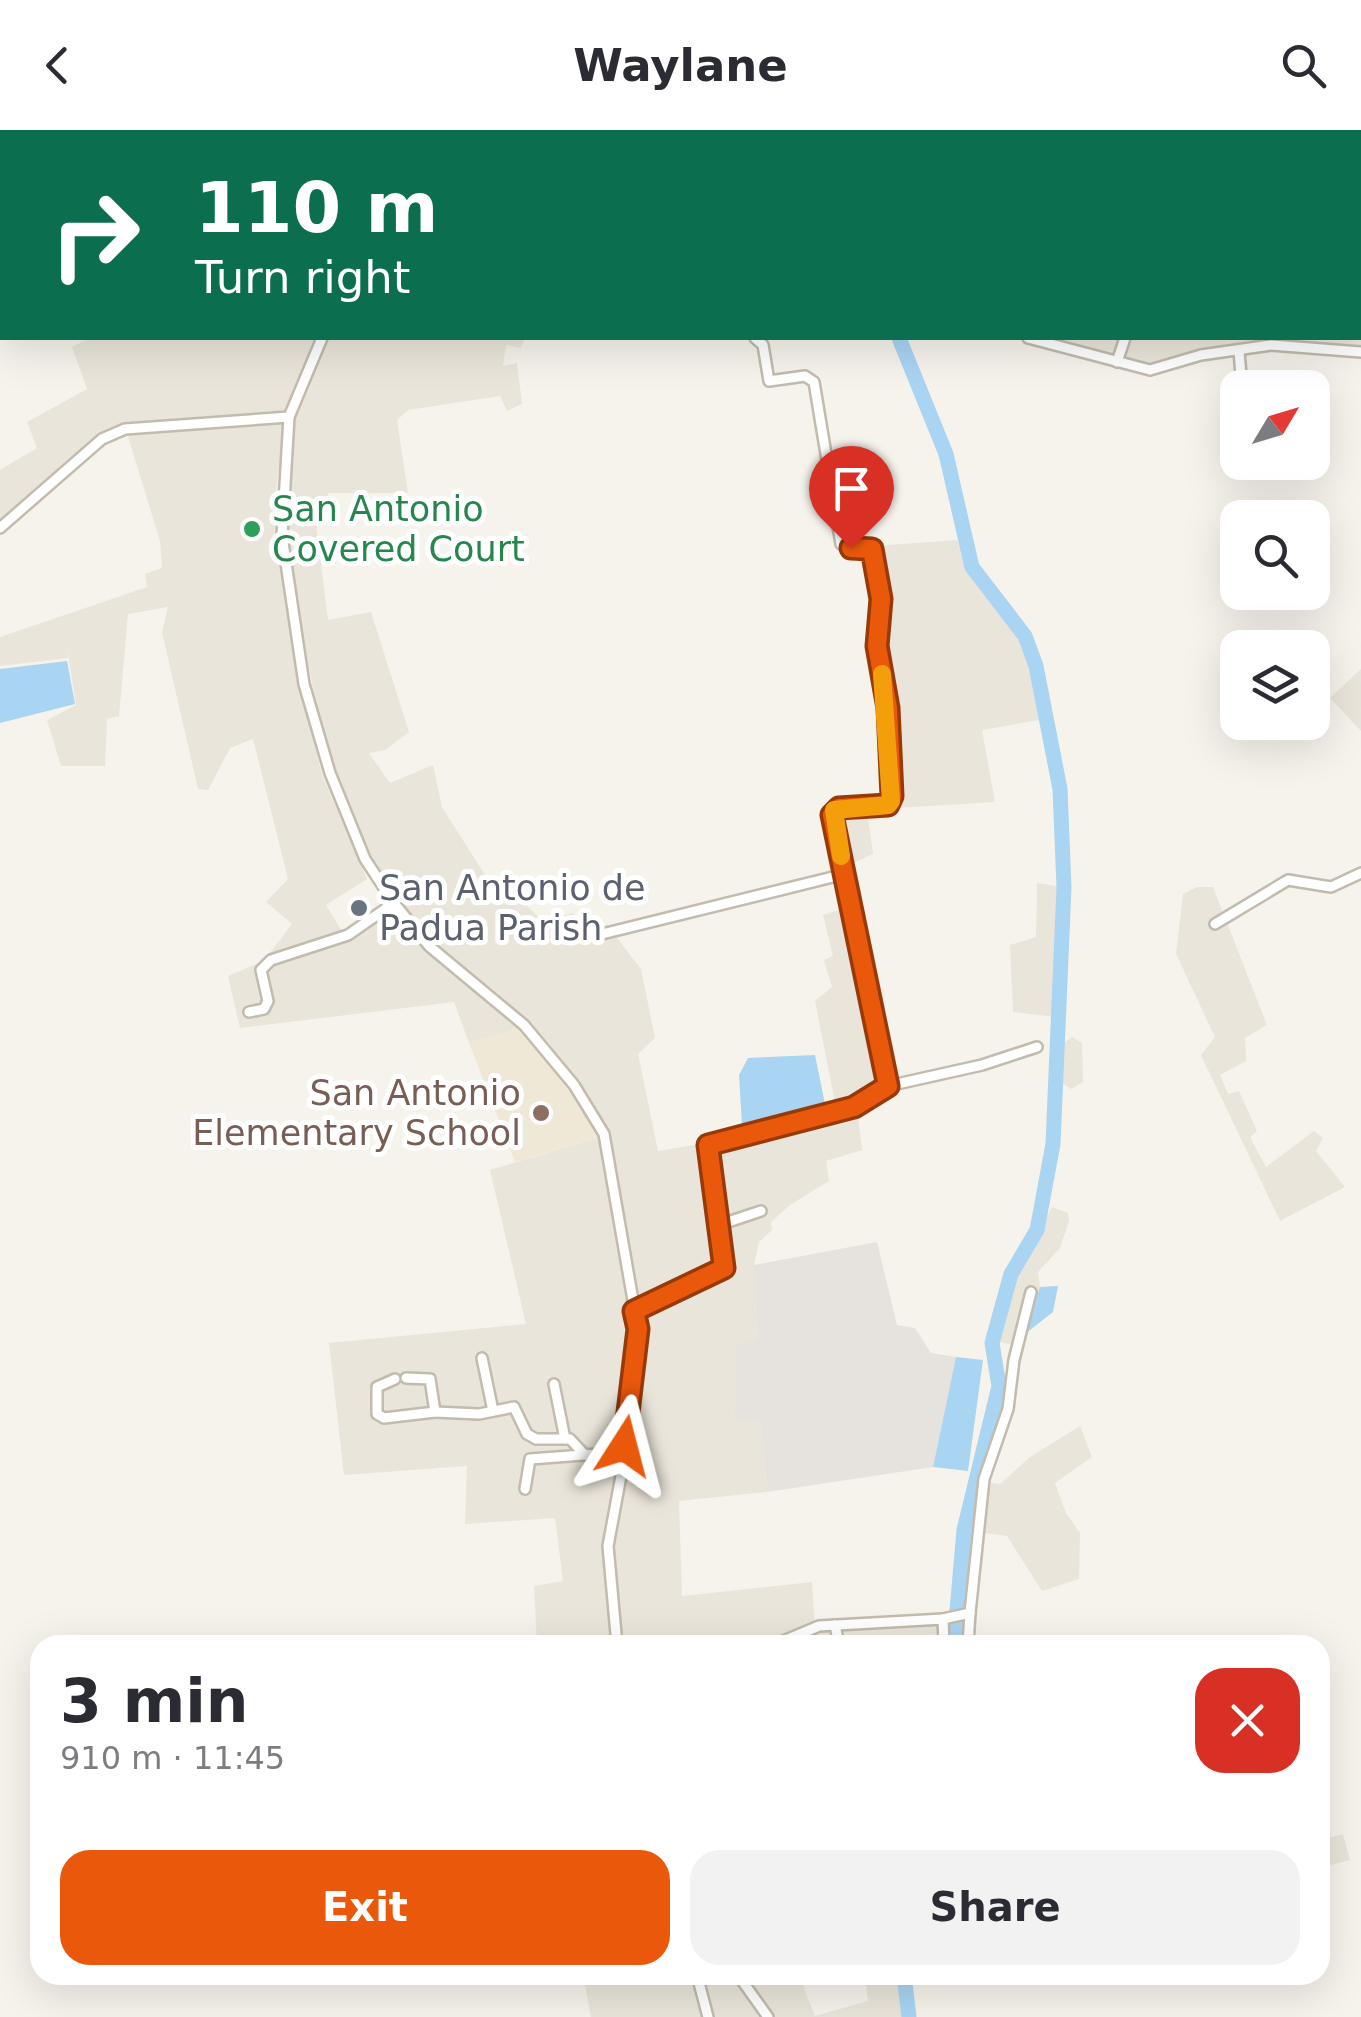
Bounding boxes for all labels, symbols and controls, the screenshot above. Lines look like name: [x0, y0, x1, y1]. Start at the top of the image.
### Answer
icon: back: [30, 38, 85, 93]
icon: search: [1276, 38, 1331, 93]
text: Waylane: [573, 39, 788, 92]
text: 110 m: [195, 167, 438, 249]
icon: right: [30, 170, 160, 300]
text: Turn right: [195, 251, 410, 304]
north arrow: [1220, 370, 1330, 480]
map controls: [1220, 370, 1330, 740]
pin: [809, 446, 894, 549]
icon: arrive: [824, 461, 879, 516]
place label: San Antonio Covered Court: [272, 489, 525, 569]
button: search: [1220, 500, 1330, 610]
marker: San Antonio Covered Court: [241, 518, 263, 540]
button: layers: [1220, 630, 1330, 740]
place label: San Antonio de Padua Parish: [379, 868, 645, 948]
marker: San Antonio de Padua Parish: [348, 897, 370, 919]
place label: San Antonio Elementary School: [192, 1073, 521, 1153]
marker: San Antonio Elementary School: [530, 1102, 552, 1124]
position arrow: [572, 1394, 676, 1498]
text: 3 min: [60, 1666, 248, 1736]
button: close: [1195, 1668, 1300, 1773]
text: 910 m · 11:45: [60, 1739, 285, 1777]
button: Exit: [60, 1850, 670, 1965]
button: Share: [690, 1850, 1300, 1965]

